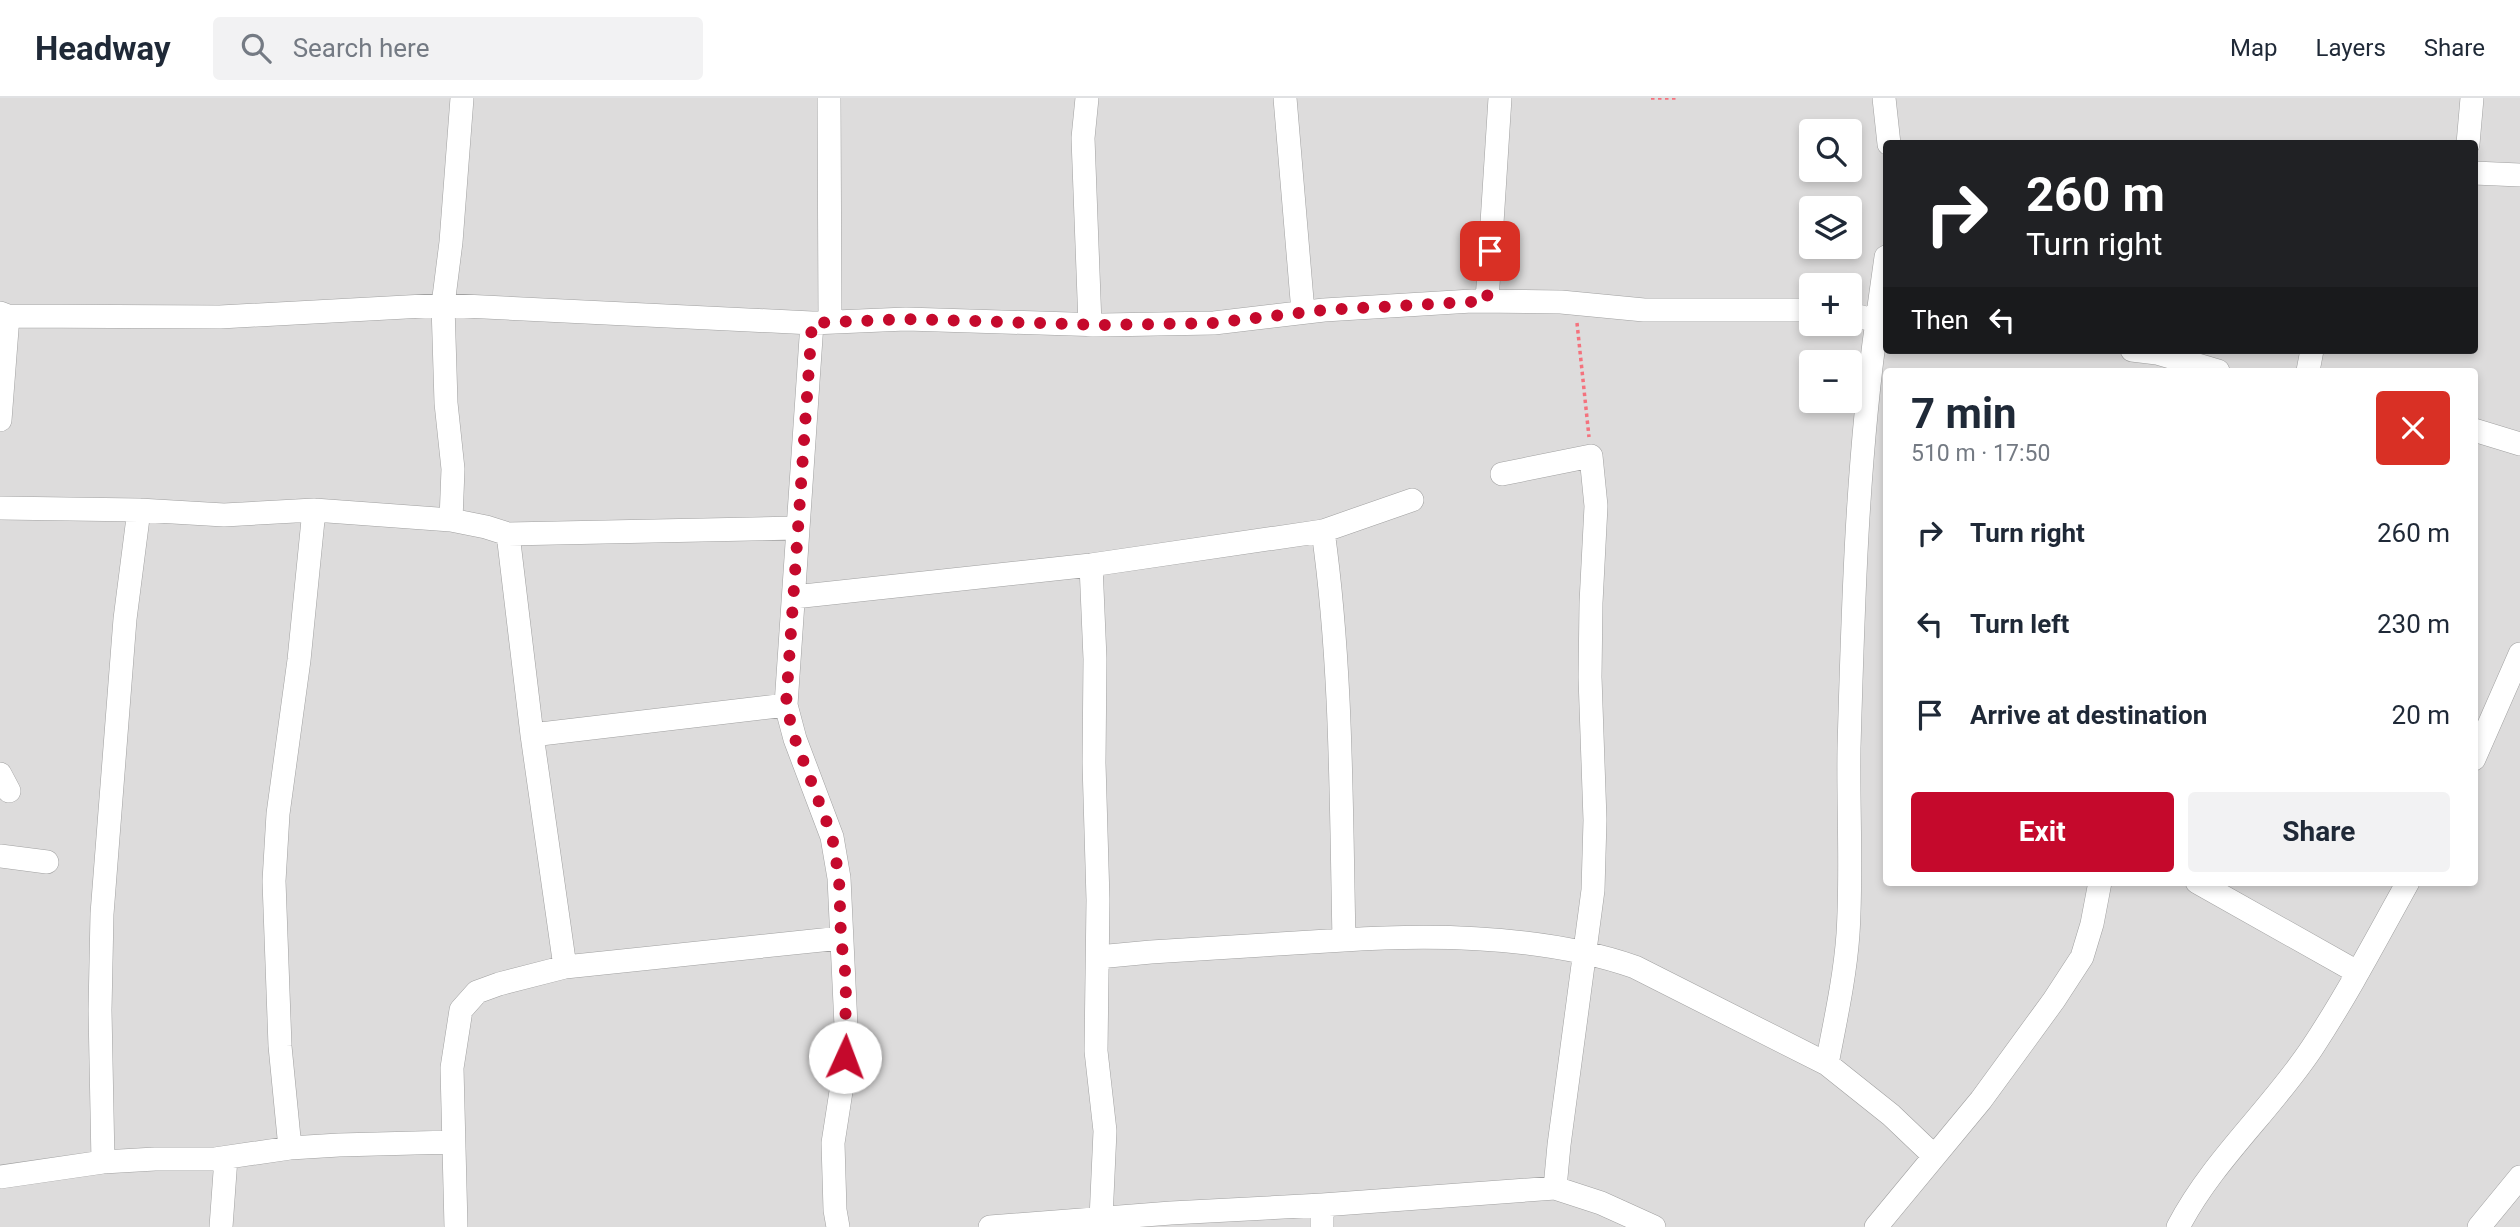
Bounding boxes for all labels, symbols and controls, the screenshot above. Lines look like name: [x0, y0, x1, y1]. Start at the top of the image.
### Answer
search box: [213, 17, 703, 80]
text: Headway: [35, 29, 171, 68]
icon: search: [237, 29, 275, 67]
text: Search here: [293, 33, 429, 63]
text: Map: [2230, 34, 2278, 62]
text: Layers: [2316, 34, 2386, 62]
text: Share: [2424, 34, 2485, 62]
map controls: [1799, 119, 1862, 413]
button: search: [1799, 119, 1862, 182]
text: 260 m: [2026, 166, 2165, 223]
icon: right: [1911, 168, 2002, 259]
button: layers: [1799, 196, 1862, 259]
pin: [1460, 221, 1520, 281]
text: Turn right: [2026, 225, 2162, 263]
icon: arrive: [1471, 232, 1509, 270]
button: +: [1799, 273, 1862, 336]
icon: left: [1983, 301, 2021, 339]
text: Then: [1911, 305, 1969, 335]
button: −: [1799, 350, 1862, 413]
text: 7 min: [1911, 389, 2017, 438]
button: close: [2376, 391, 2450, 465]
text: 510 m · 17:50: [1911, 440, 2050, 467]
icon: right: [1911, 514, 1949, 552]
text: Turn right: [1970, 518, 2085, 548]
text: 260 m: [2377, 518, 2450, 548]
icon: left: [1911, 605, 1949, 643]
text: Turn left: [1970, 609, 2069, 639]
text: 230 m: [2377, 609, 2450, 639]
icon: arrive: [1911, 696, 1949, 734]
text: Arrive at destination: [1970, 700, 2207, 730]
text: 20 m: [2392, 700, 2450, 730]
button: Exit: [1911, 792, 2174, 872]
button: Share: [2188, 792, 2450, 872]
position arrow: [808, 1020, 882, 1094]

